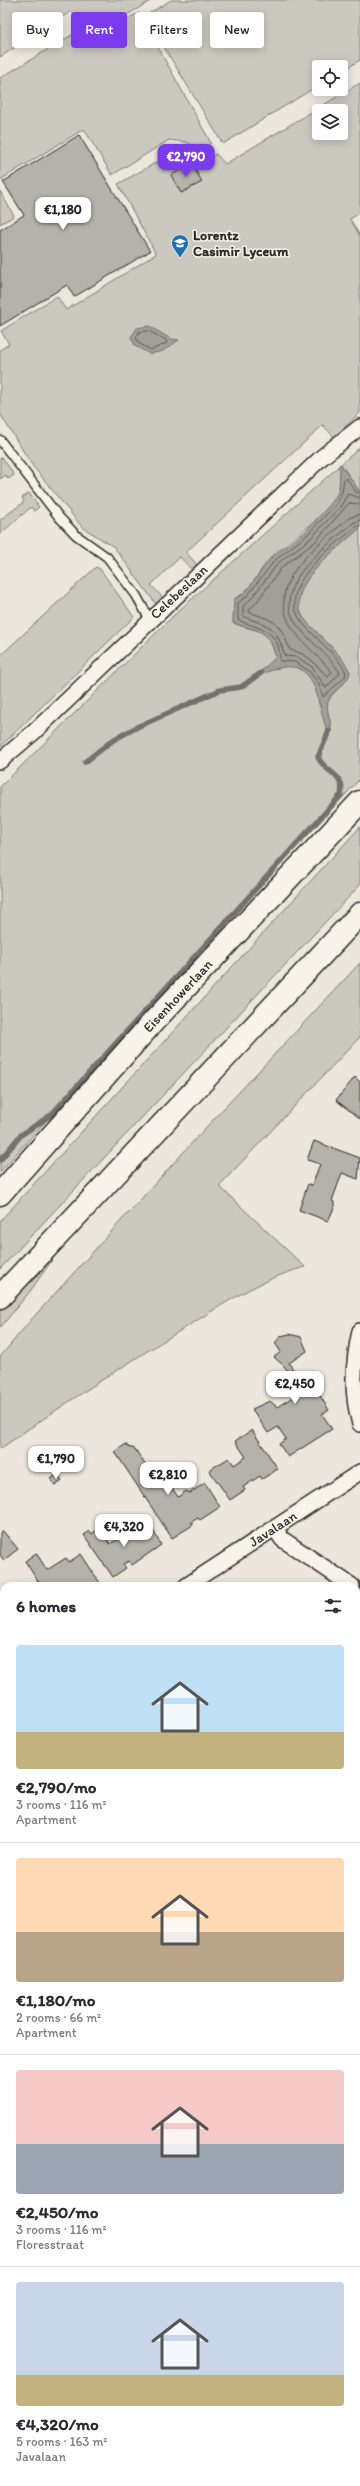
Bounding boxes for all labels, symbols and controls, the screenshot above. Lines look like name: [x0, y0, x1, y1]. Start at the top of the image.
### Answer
chip: Buy: [12, 12, 63, 48]
chip: Rent: [71, 12, 127, 48]
chip: Filters: [135, 12, 202, 48]
chip: New: [210, 12, 264, 48]
map controls: [312, 60, 348, 140]
button: locate: [312, 60, 348, 96]
button: layers: [312, 104, 348, 140]
pin: €2,790: [153, 144, 219, 178]
text: €2,790: [167, 149, 205, 164]
pin: €1,180: [30, 197, 96, 231]
text: €1,180: [44, 202, 82, 217]
place label: Lorentz Casimir Lyceum: [193, 227, 289, 260]
school or university icon: Lorentz Casimir Lyceum: [170, 233, 190, 258]
street label: Celebeslaan: [147, 561, 212, 623]
street label: Eisenhowerlaan: [140, 956, 216, 1036]
pin: €2,450: [262, 1371, 328, 1405]
text: €2,450: [275, 1376, 315, 1391]
pin: €1,790: [23, 1446, 89, 1480]
text: €1,790: [37, 1451, 75, 1466]
pin: €2,810: [135, 1462, 201, 1496]
text: €2,810: [149, 1467, 187, 1482]
street label: Javalaan: [246, 1507, 300, 1551]
pin: €4,320: [91, 1514, 157, 1548]
text: €4,320: [104, 1519, 144, 1534]
icon: filters: [322, 1595, 344, 1617]
text: 6 homes: [16, 1596, 76, 1616]
icon: home: [144, 1671, 216, 1743]
text: €2,790/mo: [16, 1777, 97, 1797]
text: 3 rooms · 116 m²: [16, 1797, 107, 1812]
text: Apartment: [16, 1812, 77, 1827]
icon: home: [144, 1884, 216, 1956]
text: €1,180/mo: [16, 1990, 95, 2010]
text: 2 rooms · 66 m²: [16, 2010, 101, 2025]
text: Apartment: [16, 2025, 77, 2040]
icon: home: [144, 2096, 216, 2168]
text: €2,450/mo: [16, 2202, 98, 2222]
text: 3 rooms · 116 m²: [16, 2222, 107, 2237]
text: Floresstraat: [16, 2237, 84, 2252]
icon: home: [144, 2308, 216, 2380]
text: €4,320/mo: [16, 2414, 99, 2434]
text: 5 rooms · 163 m²: [16, 2434, 107, 2449]
text: Javalaan: [16, 2449, 66, 2464]

